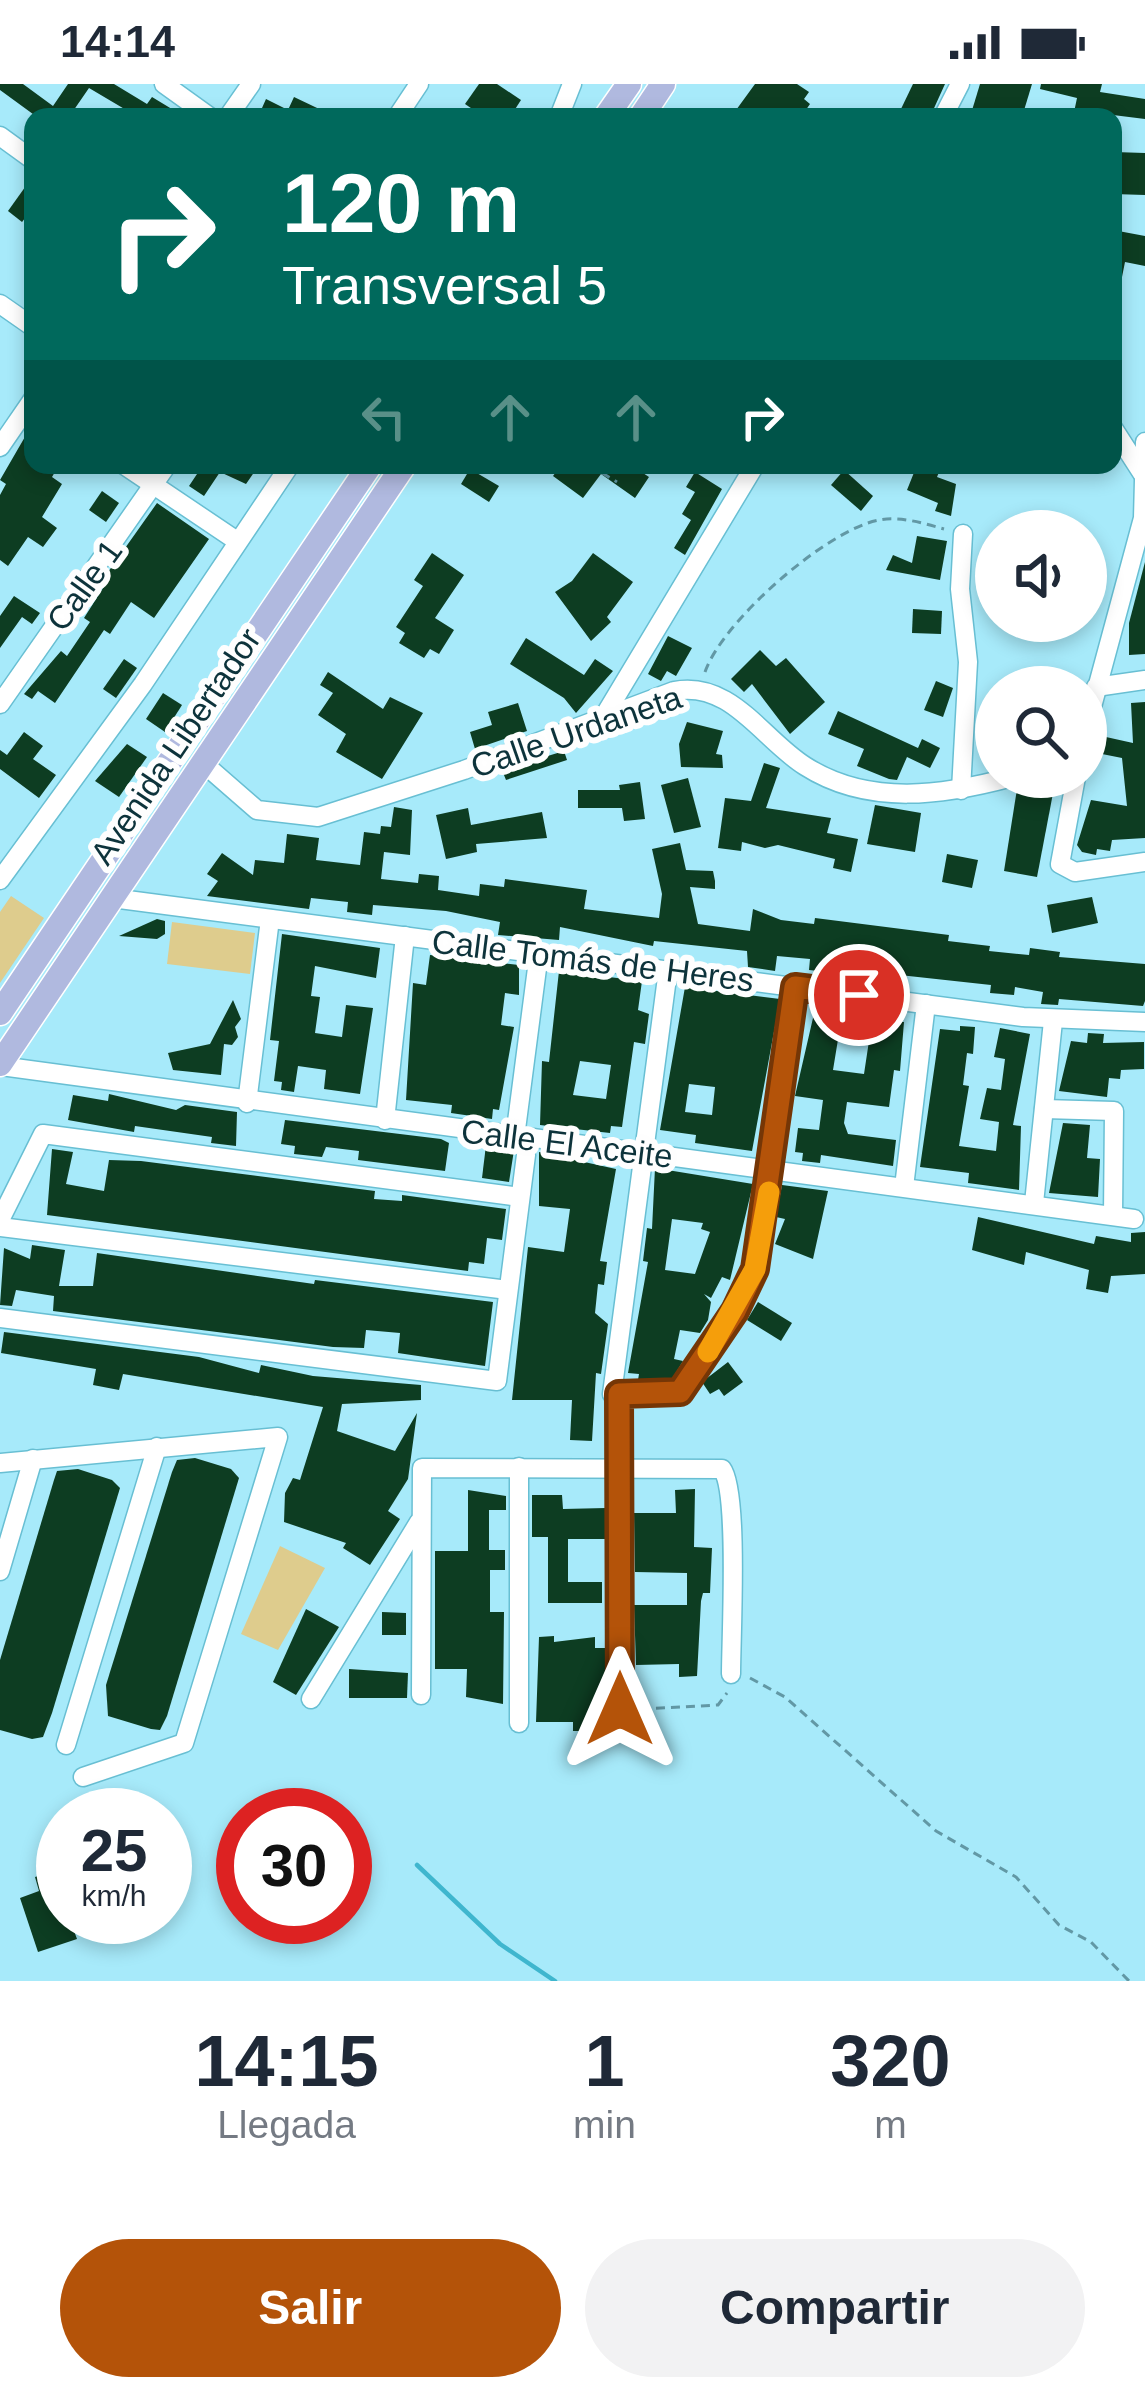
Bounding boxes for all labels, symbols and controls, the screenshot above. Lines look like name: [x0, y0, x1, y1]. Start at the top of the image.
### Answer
text: 14:14: [60, 16, 175, 67]
icon: right: [84, 156, 240, 312]
text: 120 m: [282, 156, 520, 250]
text: Transversal 5: [282, 255, 607, 315]
icon: left: [351, 384, 417, 450]
icon: ahead: [477, 384, 543, 450]
icon: ahead: [603, 384, 669, 450]
icon: right: [729, 384, 795, 450]
map controls: [975, 510, 1107, 798]
button: sound: [975, 510, 1107, 642]
street label: Calle 1: [39, 533, 130, 638]
street label: Avenida Libertador: [83, 621, 268, 871]
button: search: [975, 666, 1107, 798]
street label: Calle Urdaneta: [466, 678, 687, 785]
street label: Calle Tomás de Heres: [430, 922, 756, 999]
pin: [808, 944, 910, 1046]
icon: arrive: [826, 962, 892, 1028]
street label: Calle El Aceite: [459, 1112, 675, 1175]
position arrow: [557, 1646, 683, 1772]
speed limit sign: 30: [216, 1788, 372, 1944]
text: 25: [81, 1817, 147, 1884]
text: km/h: [81, 1879, 147, 1912]
text: 14:15: [194, 2021, 379, 2101]
text: 1: [584, 2021, 625, 2101]
text: 320: [830, 2021, 951, 2101]
text: Llegada: [217, 2103, 356, 2146]
text: min: [573, 2103, 636, 2146]
text: m: [874, 2103, 907, 2146]
button: Salir: [60, 2239, 561, 2377]
button: Compartir: [585, 2239, 1085, 2377]

